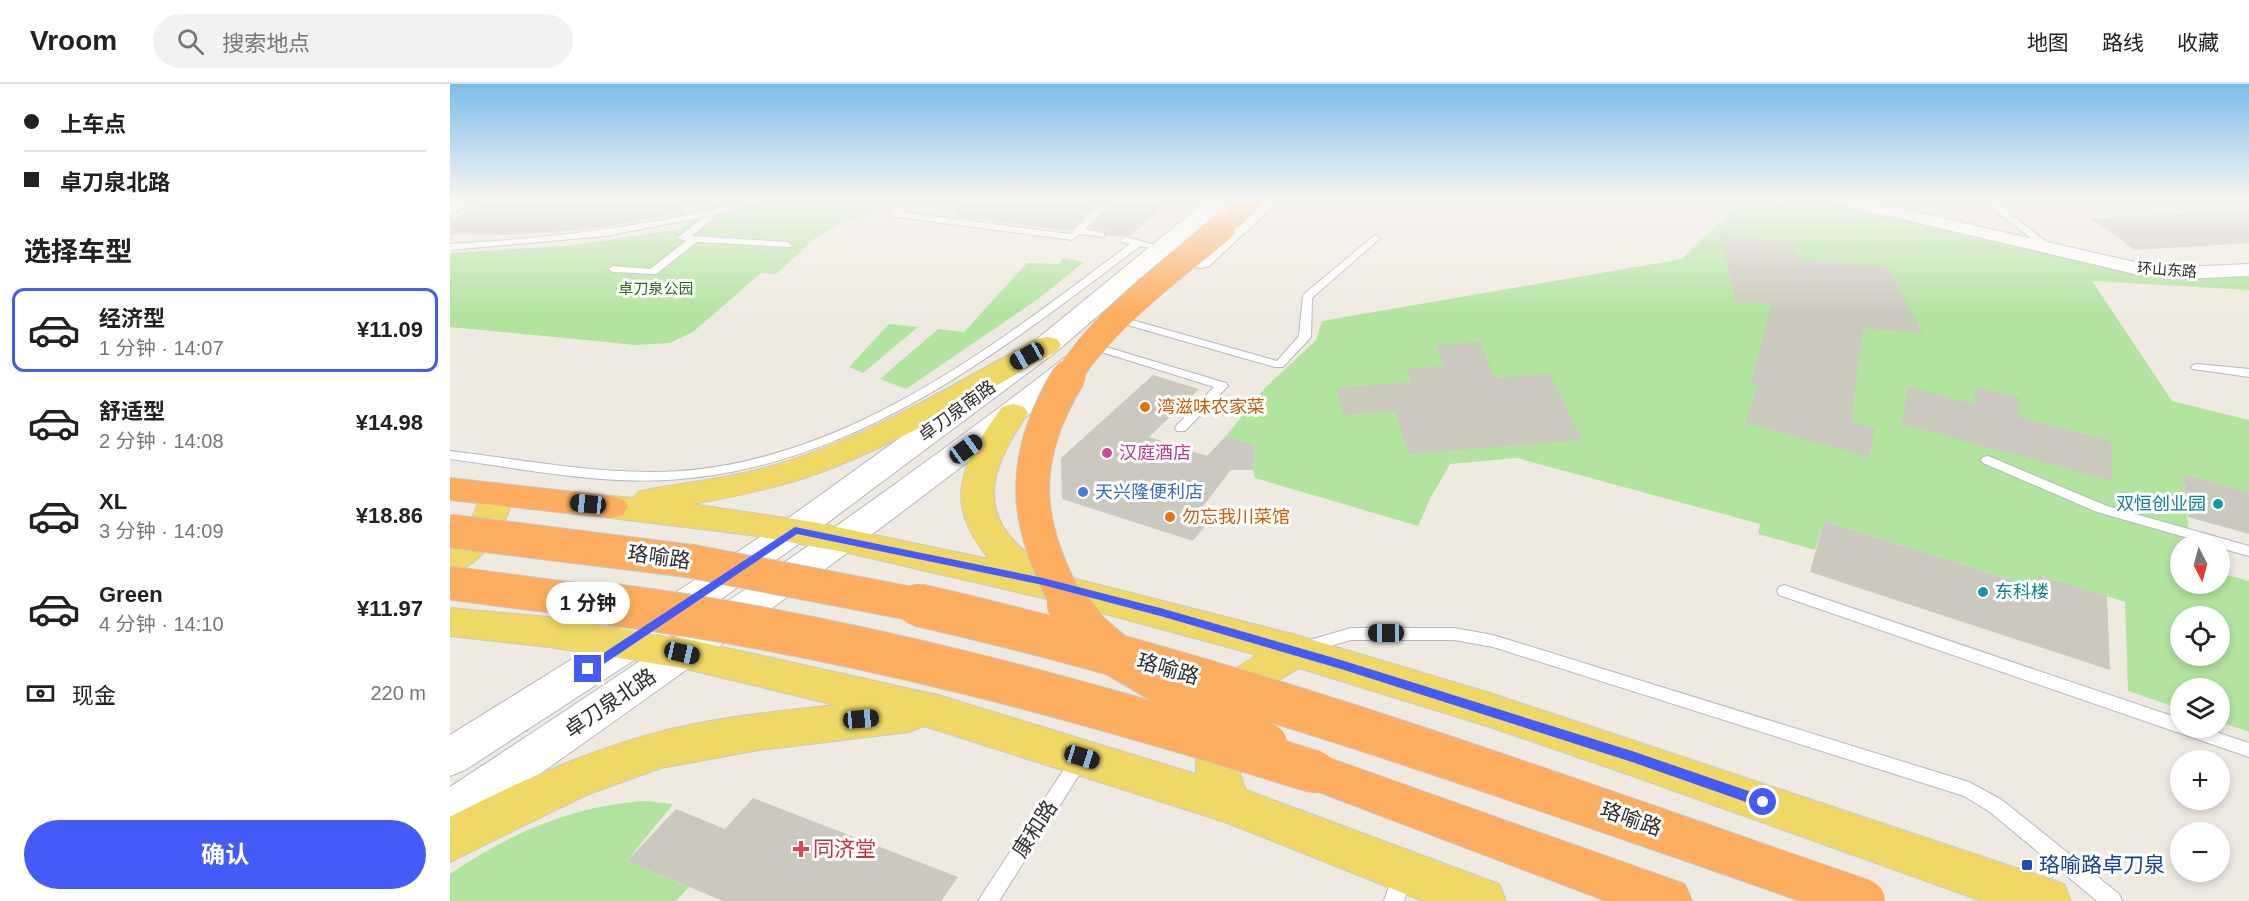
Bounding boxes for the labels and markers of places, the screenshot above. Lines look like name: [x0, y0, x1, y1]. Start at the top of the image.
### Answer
place label: 湾滋味农家菜: [1157, 397, 1265, 417]
marker: 湾滋味农家菜: [1138, 400, 1152, 414]
place label: 汉庭酒店: [1119, 443, 1191, 463]
marker: 汉庭酒店: [1100, 446, 1114, 460]
place label: 天兴隆便利店: [1095, 482, 1203, 502]
marker: 天兴隆便利店: [1076, 485, 1090, 499]
place label: 双恒创业园: [2116, 494, 2206, 514]
marker: 双恒创业园: [2211, 497, 2225, 511]
place label: 勿忘我川菜馆: [1182, 507, 1290, 527]
marker: 勿忘我川菜馆: [1163, 510, 1177, 524]
place label: 东科楼: [1995, 582, 2049, 602]
marker: 东科楼: [1976, 585, 1990, 599]
place label: 同济堂: [813, 837, 876, 860]
marker: 同济堂: [794, 842, 808, 856]
place label: 珞喻路卓刀泉: [2039, 853, 2165, 876]
marker: 珞喻路卓刀泉: [2020, 858, 2034, 872]

